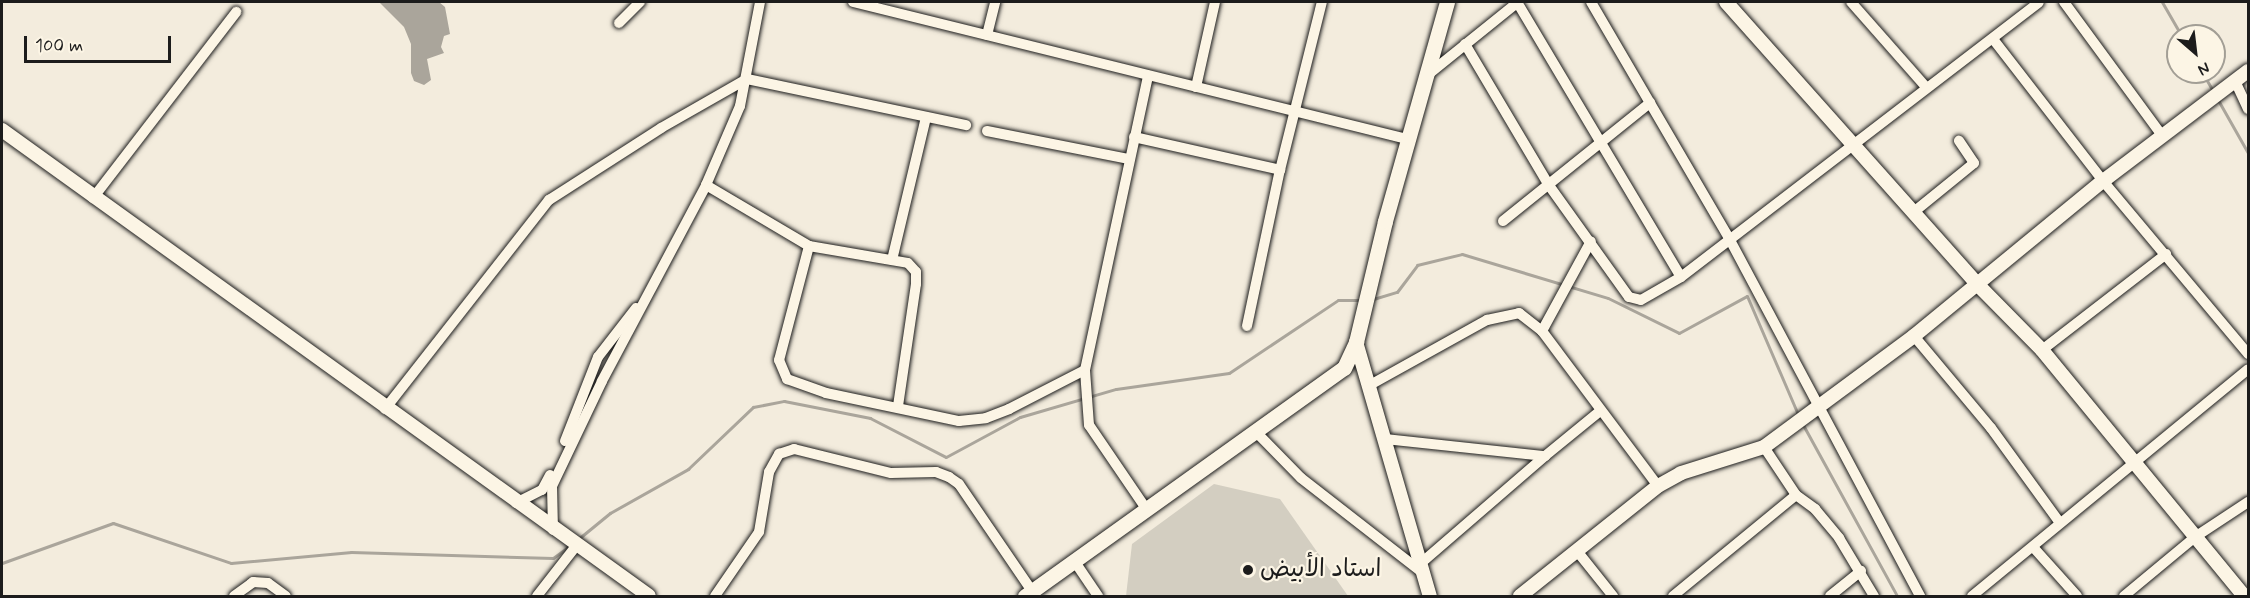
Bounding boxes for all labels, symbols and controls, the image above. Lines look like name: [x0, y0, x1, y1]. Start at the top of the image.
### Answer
scale bar: [27, 24, 174, 62]
north arrow: [2166, 24, 2226, 84]
text: 100 m: [35, 34, 83, 58]
text: N: [2194, 57, 2213, 80]
place label: استاد الأبيض: [1260, 556, 1381, 584]
marker: استاد الأبيض: [1241, 563, 1255, 577]

